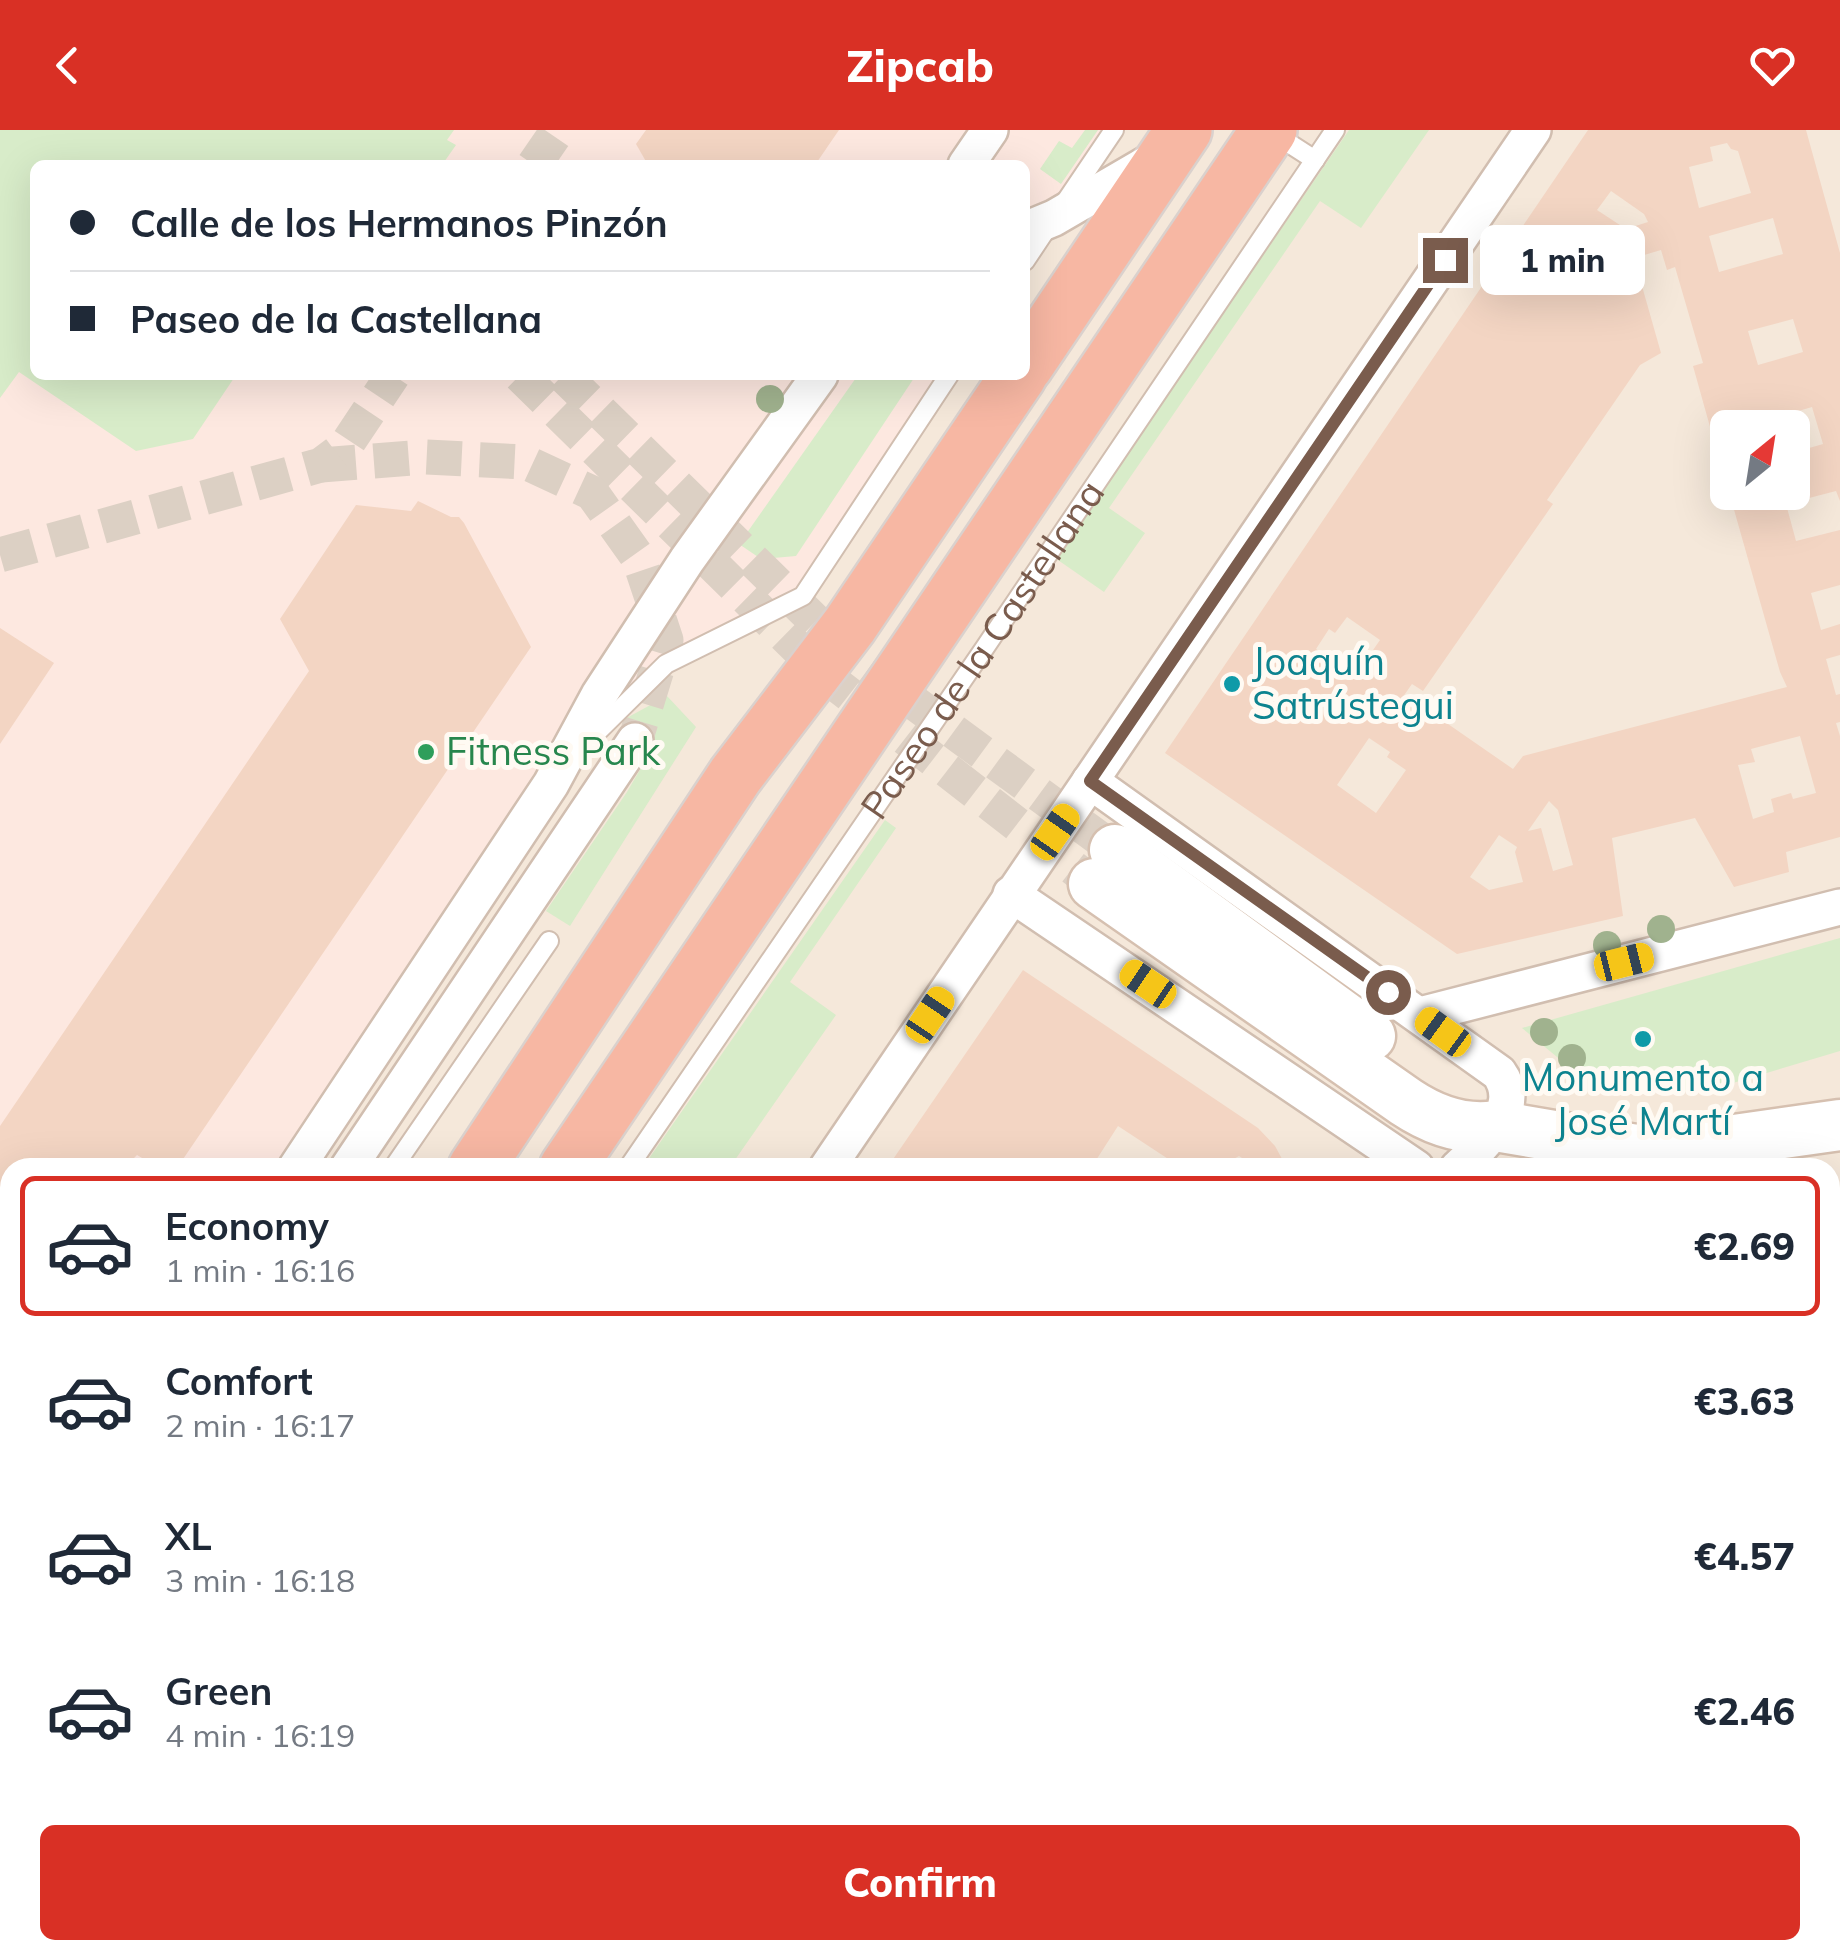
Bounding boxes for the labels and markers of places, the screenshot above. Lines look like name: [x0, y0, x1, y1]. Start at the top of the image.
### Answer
place label: Joaquín Satrústegui: [1252, 637, 1454, 729]
marker: Joaquín Satrústegui: [1221, 673, 1243, 695]
place label: Fitness Park: [446, 727, 661, 775]
marker: Fitness Park: [415, 741, 437, 763]
marker: Monumento a José Martí: [1632, 1028, 1654, 1050]
place label: Monumento a José Martí: [1522, 1053, 1764, 1145]

